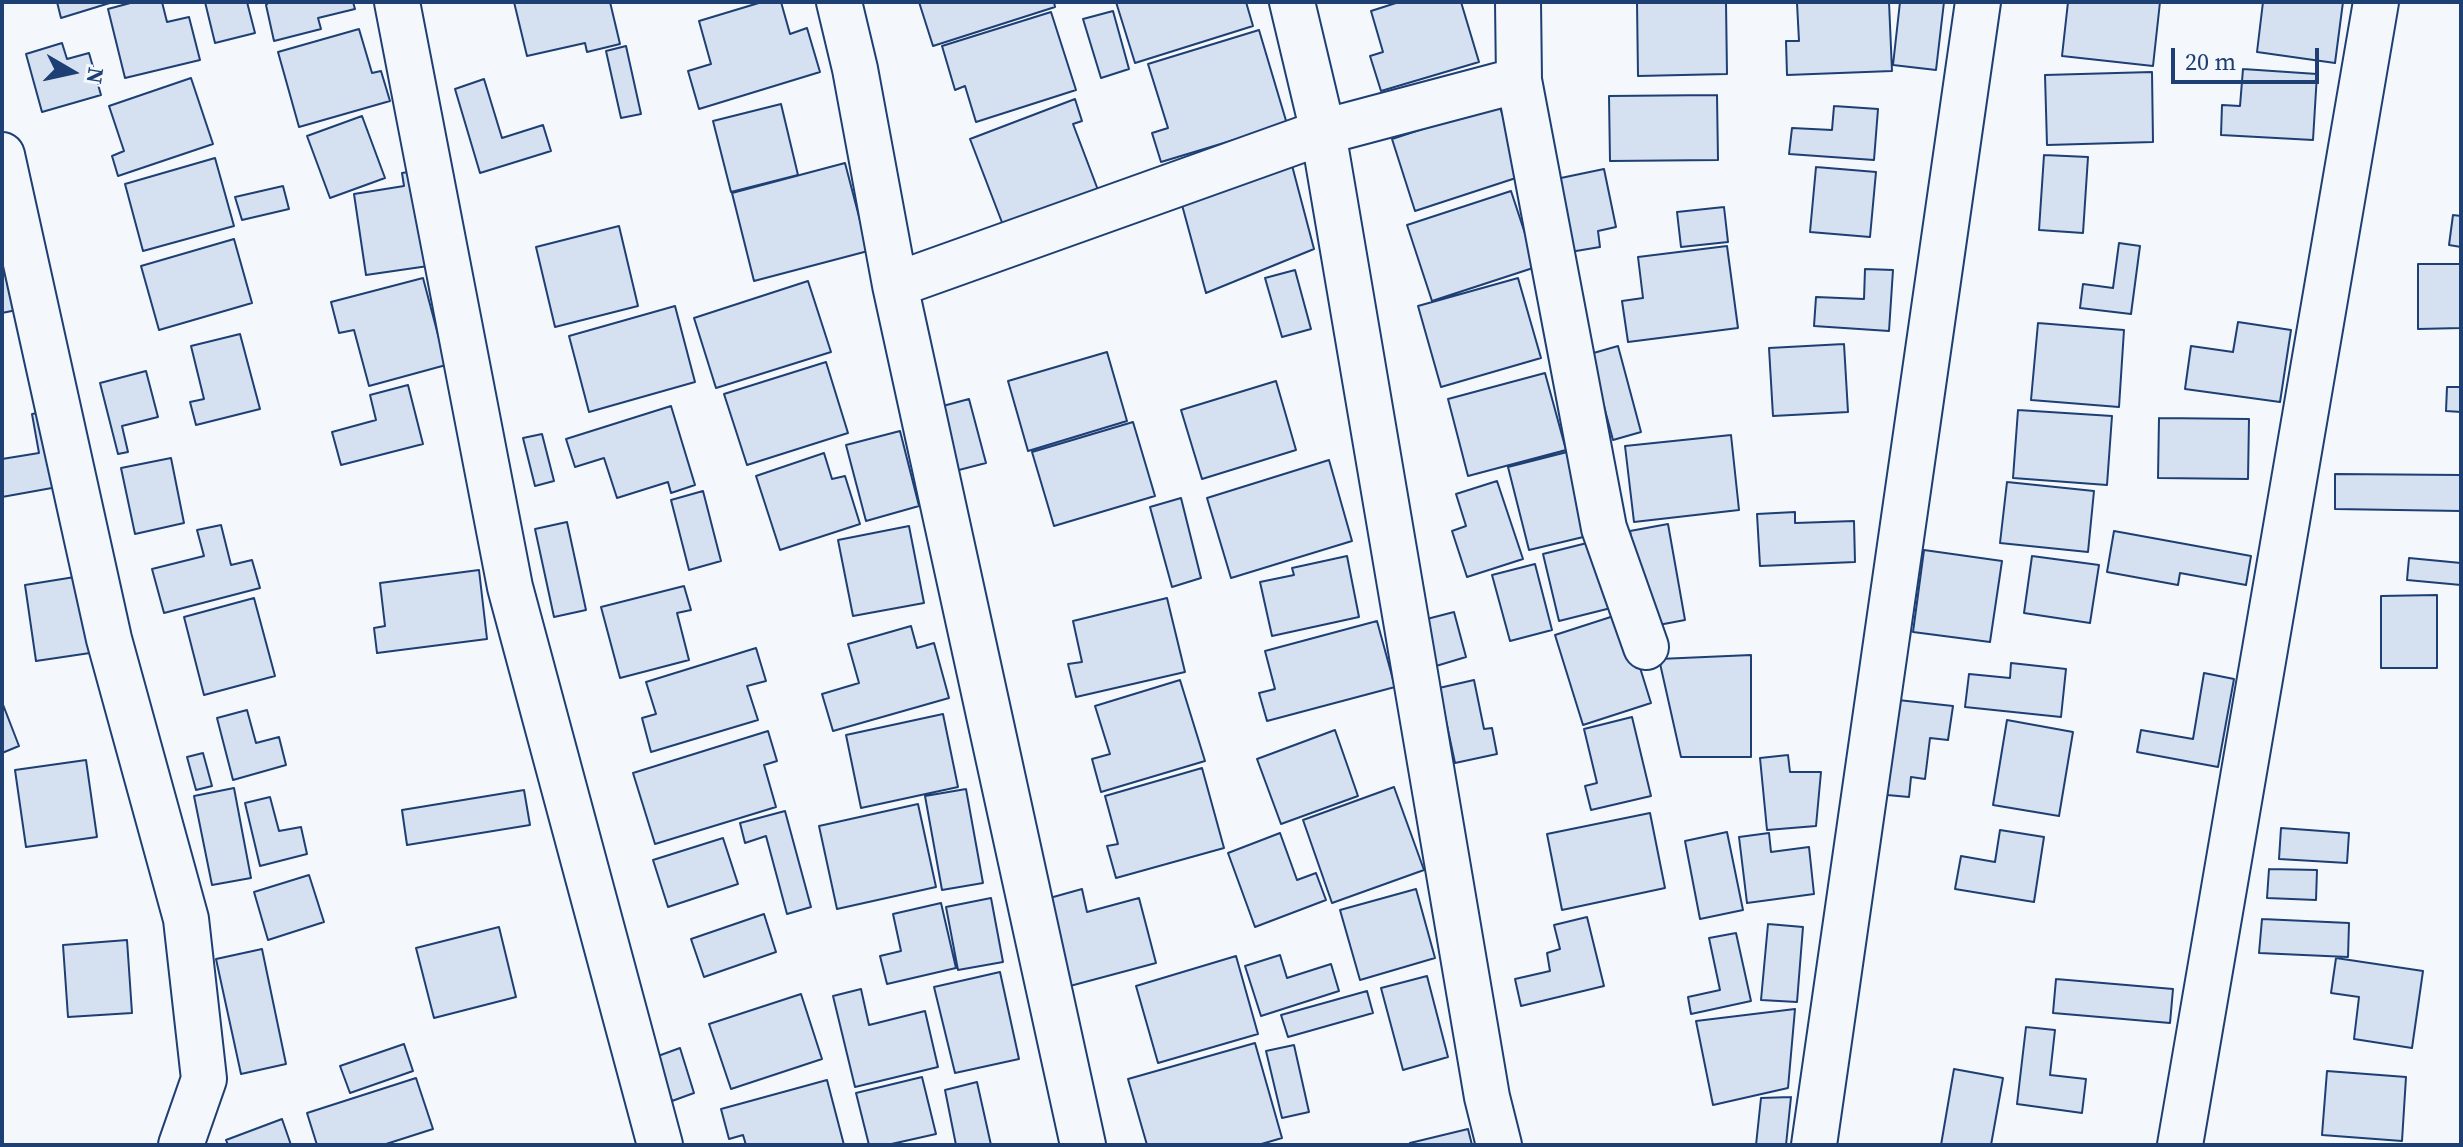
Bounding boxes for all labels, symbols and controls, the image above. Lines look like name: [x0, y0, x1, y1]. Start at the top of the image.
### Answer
north arrow: [32, 32, 112, 112]
scale bar: [2175, 32, 2323, 82]
text: 20 m: [2185, 45, 2236, 78]
text: N: [80, 65, 112, 86]

